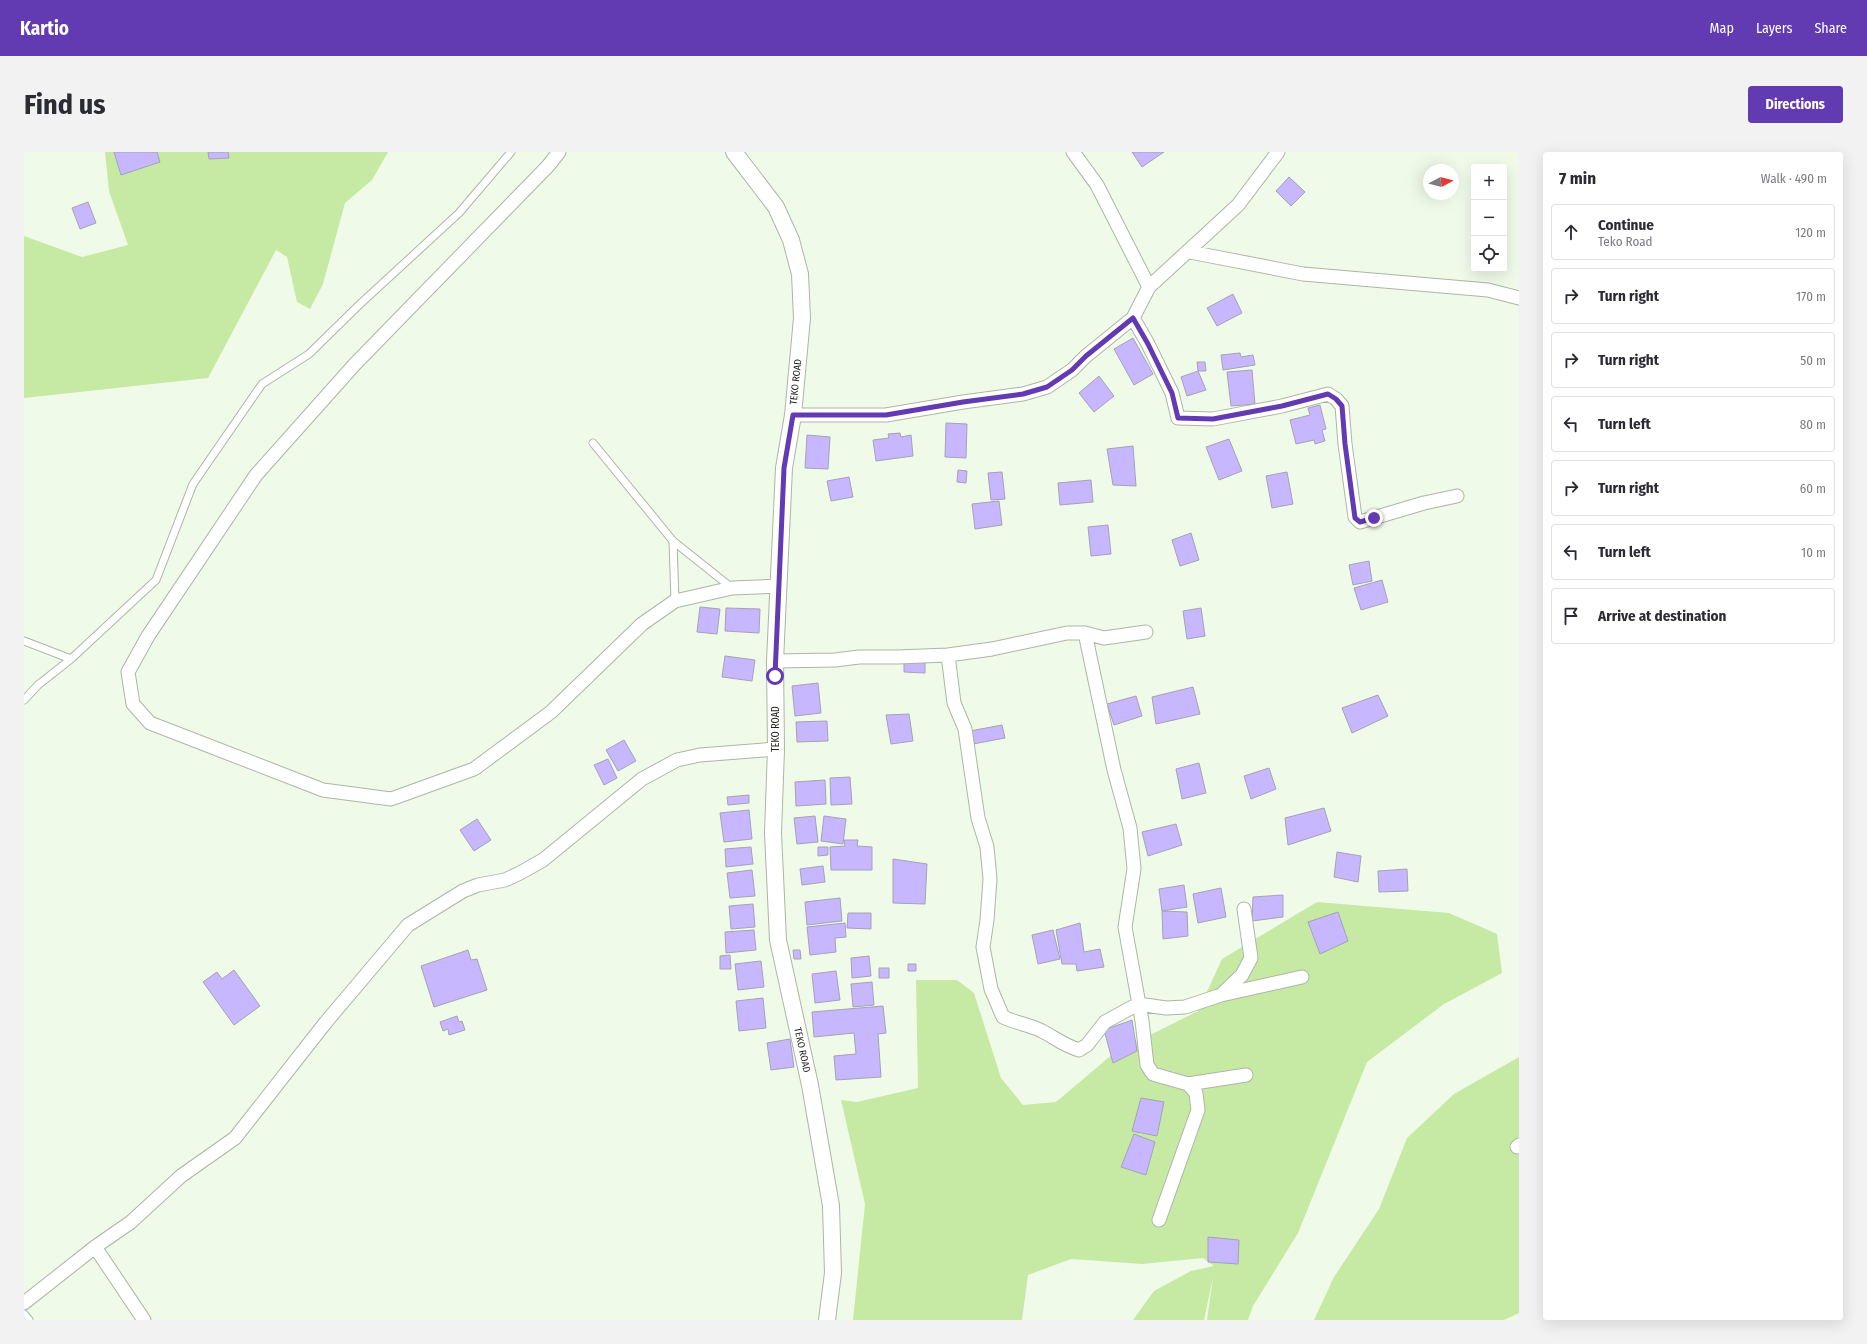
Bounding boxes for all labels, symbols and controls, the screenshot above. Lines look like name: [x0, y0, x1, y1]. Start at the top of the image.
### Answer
text: Kartio: [20, 17, 69, 40]
text: Map: [1710, 20, 1734, 37]
text: Layers: [1756, 20, 1792, 37]
text: Share: [1814, 20, 1847, 37]
button: Directions: [1748, 86, 1843, 123]
text: Find us: [24, 88, 106, 121]
north arrow: [1423, 164, 1459, 200]
map controls: [1471, 164, 1507, 272]
button: +: [1471, 164, 1507, 200]
text: 7 min: [1559, 168, 1596, 189]
text: Walk · 490 m: [1761, 171, 1827, 186]
button: −: [1471, 200, 1507, 236]
text: Continue: [1598, 216, 1654, 234]
icon: ahead: [1560, 221, 1582, 243]
text: 120 m: [1795, 225, 1826, 240]
text: Teko Road: [1598, 234, 1653, 249]
button: locate: [1471, 236, 1507, 272]
icon: right: [1560, 285, 1582, 307]
text: Turn right: [1598, 287, 1659, 305]
text: 170 m: [1796, 289, 1826, 304]
icon: right: [1560, 349, 1582, 371]
text: Turn right: [1598, 351, 1659, 369]
text: 50 m: [1800, 353, 1826, 368]
street label: TEKO ROAD: [788, 358, 804, 405]
icon: left: [1560, 413, 1582, 435]
text: Turn left: [1598, 415, 1651, 433]
text: 80 m: [1800, 417, 1826, 432]
icon: right: [1560, 477, 1582, 499]
text: Turn right: [1598, 479, 1659, 497]
text: 60 m: [1800, 481, 1826, 496]
route end: [1365, 509, 1383, 527]
icon: left: [1560, 541, 1582, 563]
text: Turn left: [1598, 543, 1651, 561]
text: 10 m: [1801, 545, 1826, 560]
icon: arrive: [1560, 605, 1582, 627]
text: Arrive at destination: [1598, 607, 1726, 625]
route start: [766, 667, 784, 685]
street label: TEKO ROAD: [770, 706, 782, 752]
street label: TEKO ROAD: [791, 1026, 813, 1074]

